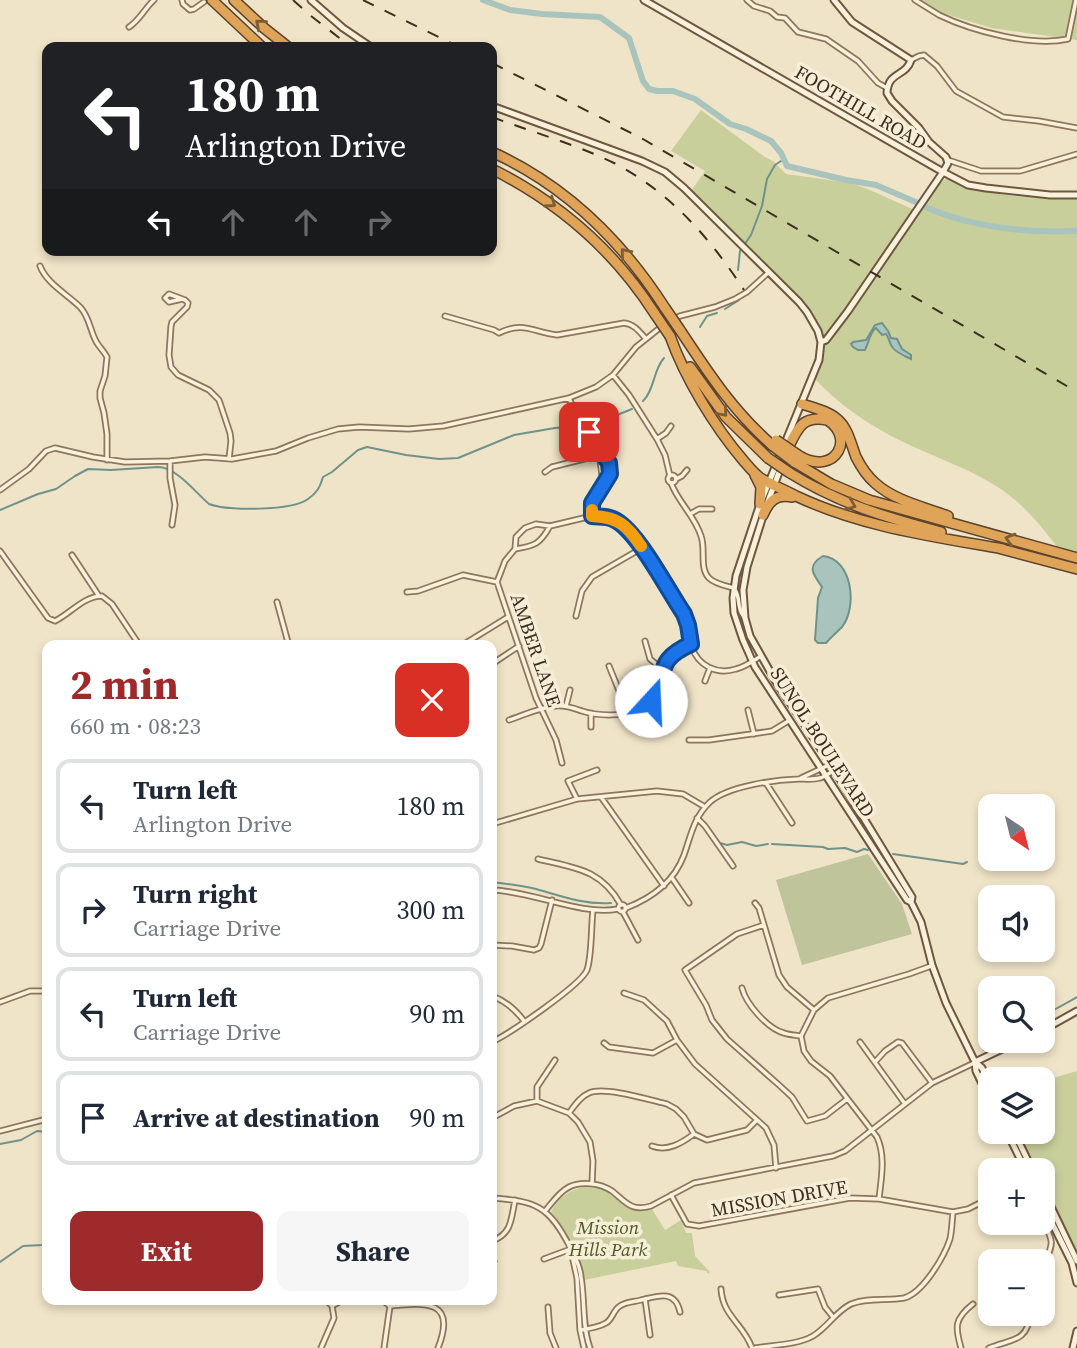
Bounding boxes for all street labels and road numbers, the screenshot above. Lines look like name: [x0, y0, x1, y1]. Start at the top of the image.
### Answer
street label: FOOTHILL ROAD: [790, 59, 932, 155]
street label: AMBER LANE: [504, 590, 568, 710]
street label: SUNOL BOULEVARD: [765, 662, 881, 822]
street label: MISSION DRIVE: [709, 1173, 849, 1223]

